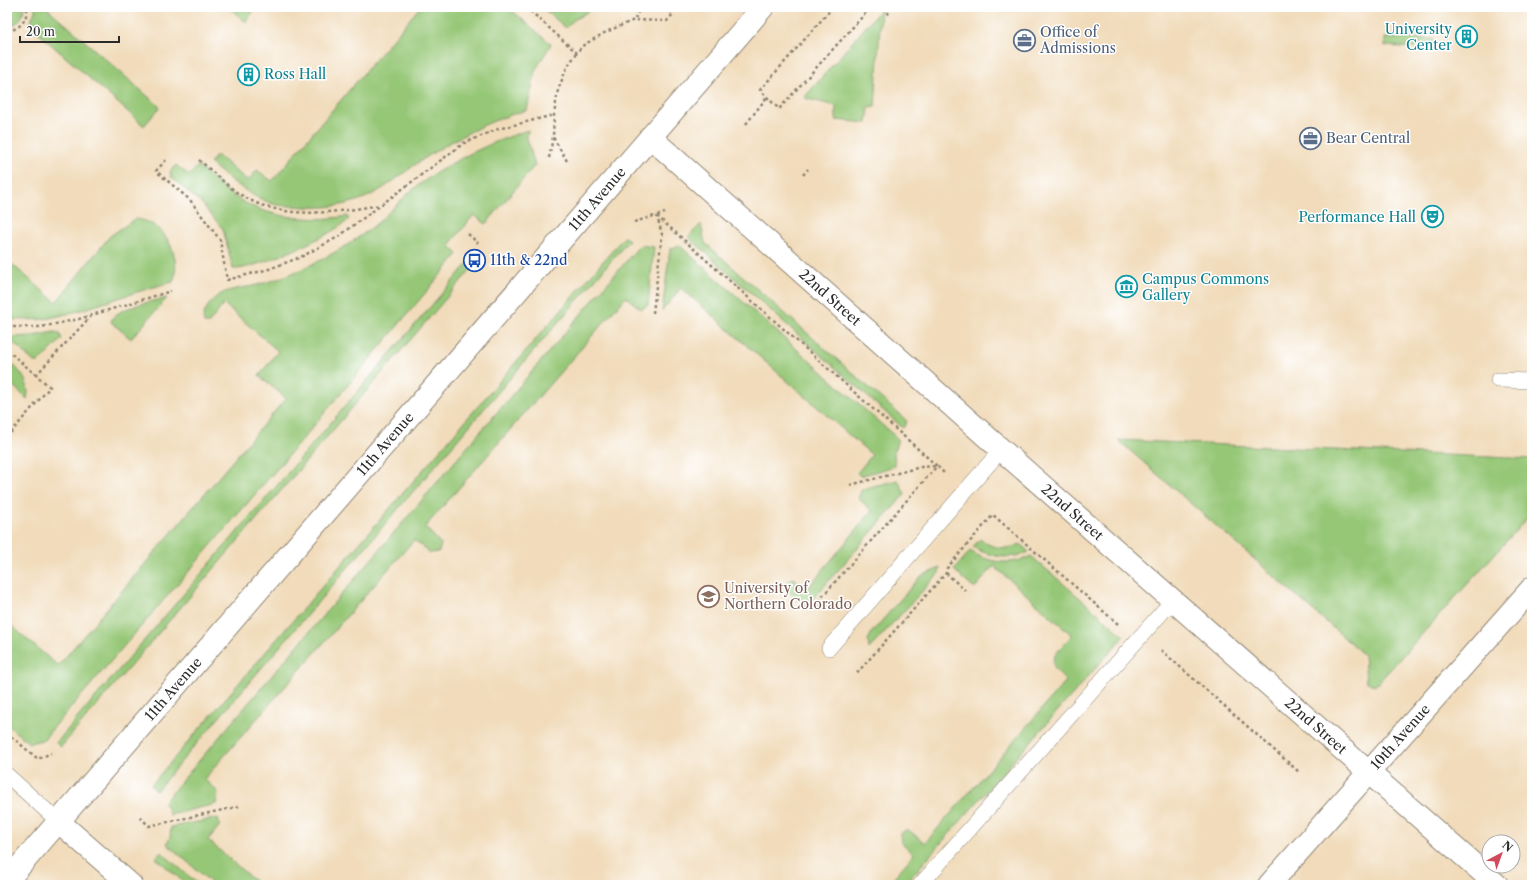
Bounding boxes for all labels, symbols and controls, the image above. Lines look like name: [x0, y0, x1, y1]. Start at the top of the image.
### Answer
scale bar: [20, 18, 119, 44]
place label: University Center: [1385, 20, 1452, 54]
place label: Office of Admissions: [1039, 23, 1116, 57]
text: 20 m: [26, 24, 55, 39]
building icon: University Center: [1454, 24, 1480, 50]
office icon: Office of Admissions: [1011, 27, 1037, 53]
building icon: Ross Hall: [235, 61, 261, 87]
place label: Ross Hall: [264, 65, 326, 83]
office icon: Bear Central: [1297, 125, 1323, 151]
place label: Bear Central: [1326, 129, 1410, 147]
street label: 11th Avenue: [565, 163, 630, 234]
theatre icon: Performance Hall: [1419, 204, 1445, 230]
place label: Performance Hall: [1298, 208, 1416, 226]
bus stop icon: 11th & 22nd: [462, 247, 488, 273]
place label: 11th & 22nd: [490, 251, 568, 269]
street label: 22nd Street: [795, 265, 865, 330]
place label: Campus Commons Gallery: [1142, 270, 1269, 304]
museum icon: Campus Commons Gallery: [1114, 274, 1140, 300]
street label: 11th Avenue: [353, 408, 418, 479]
street label: 22nd Street: [1038, 480, 1107, 544]
place label: University of Northern Colorado: [724, 579, 852, 613]
school or university icon: University of Northern Colorado: [696, 583, 722, 609]
street label: 11th Avenue: [141, 653, 206, 724]
street label: 22nd Street: [1281, 694, 1351, 758]
street label: 10th Avenue: [1367, 700, 1434, 773]
north arrow: [1481, 834, 1521, 874]
text: N: [1499, 838, 1516, 855]

